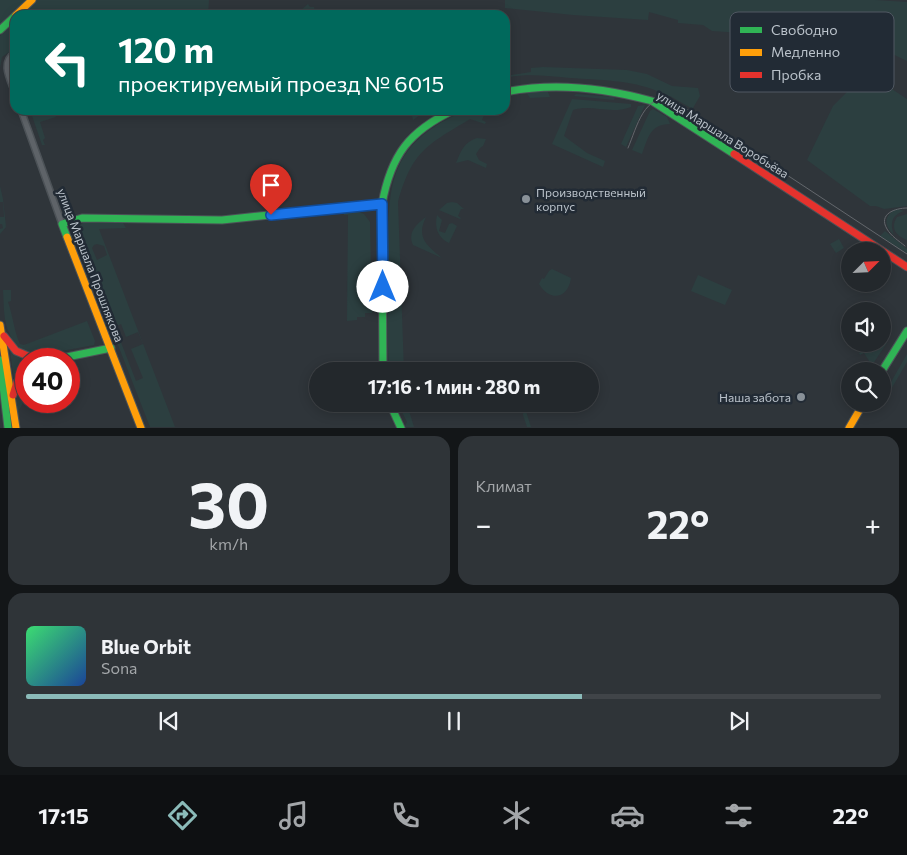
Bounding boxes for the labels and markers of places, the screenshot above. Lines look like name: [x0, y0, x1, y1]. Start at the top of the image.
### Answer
pin: [250, 164, 292, 215]
place label: Производственный корпус: [536, 185, 646, 213]
marker: Производственный корпус: [520, 193, 532, 205]
place label: Наша забота: [719, 390, 791, 404]
marker: Наша забота: [795, 391, 807, 403]

